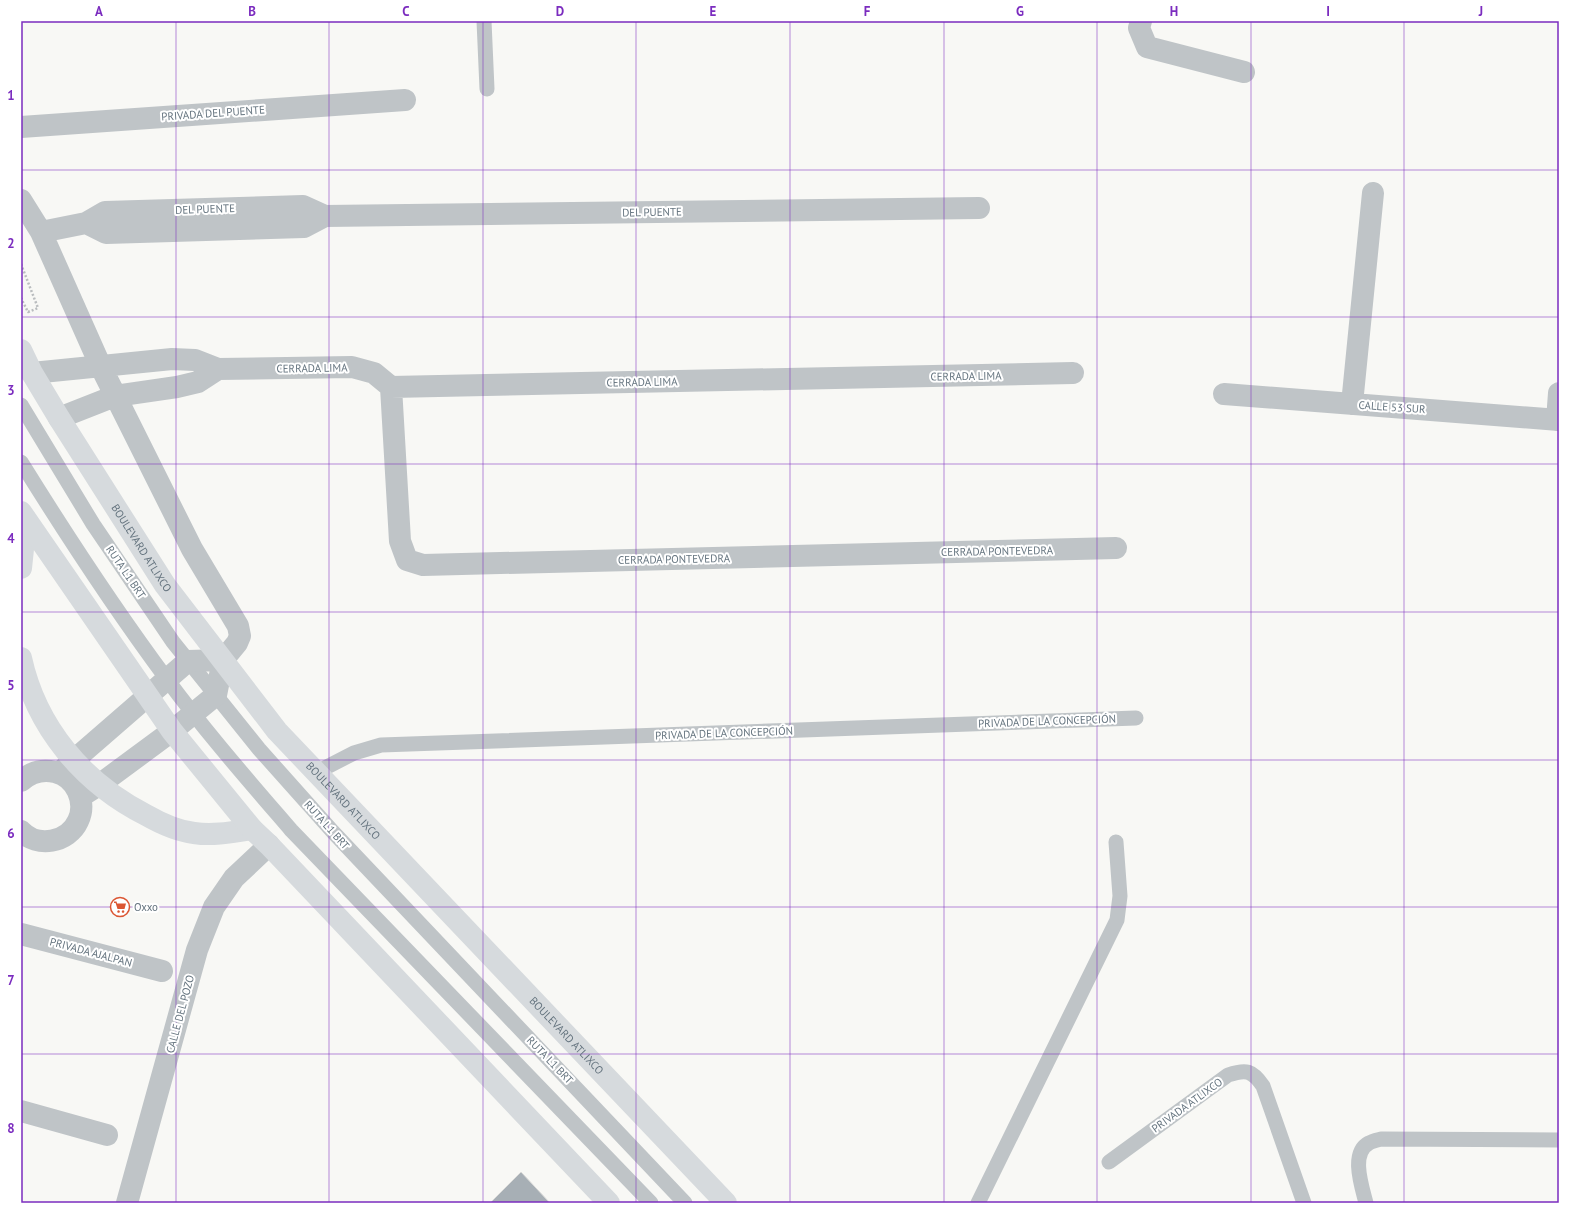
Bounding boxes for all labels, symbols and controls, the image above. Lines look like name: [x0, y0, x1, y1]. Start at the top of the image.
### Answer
text: A: [95, 3, 103, 20]
text: B: [248, 3, 256, 20]
text: C: [402, 3, 410, 20]
text: D: [556, 3, 564, 20]
text: E: [710, 3, 717, 20]
text: F: [864, 3, 871, 20]
text: G: [1016, 3, 1024, 20]
text: H: [1170, 3, 1178, 20]
text: I: [1326, 3, 1330, 20]
text: J: [1478, 3, 1483, 20]
text: 1: [7, 87, 15, 104]
street label: PRIVADA DEL PUENTE: [161, 102, 265, 124]
street label: DEL PUENTE: [175, 201, 235, 217]
street label: DEL PUENTE: [622, 204, 682, 220]
text: 2: [7, 235, 15, 252]
street label: CERRADA LIMA: [276, 360, 348, 376]
street label: CERRADA LIMA: [930, 368, 1002, 384]
street label: CERRADA LIMA: [606, 374, 678, 390]
text: 3: [7, 382, 15, 399]
street label: CALLE 53 SUR: [1358, 398, 1426, 416]
street label: BOULEVARD ATLIXCO: [108, 501, 175, 595]
text: 4: [7, 530, 15, 547]
street label: RUTA L1 BRT: [103, 543, 149, 601]
street label: CERRADA PONTEVEDRA: [941, 543, 1054, 559]
street label: CERRADA PONTEVEDRA: [618, 551, 731, 567]
text: 5: [7, 677, 15, 694]
street label: PRIVADA DE LA CONCEPCIÓN: [978, 712, 1116, 730]
street label: PRIVADA DE LA CONCEPCIÓN: [655, 724, 793, 742]
street label: BOULEVARD ATLIXCO: [303, 759, 383, 842]
street label: RUTA L1 BRT: [301, 798, 353, 852]
text: 6: [7, 825, 15, 842]
supermarket icon: Oxxo: [109, 896, 131, 918]
place label: Oxxo: [134, 900, 158, 914]
street label: PRIVADA AJALPAN: [48, 934, 134, 970]
text: 7: [7, 972, 15, 989]
street label: CALLE DEL POZO: [163, 973, 197, 1055]
street label: BOULEVARD ATLIXCO: [526, 994, 607, 1077]
street label: RUTA L1 BRT: [524, 1033, 576, 1087]
street label: PRIVADA ATLIXCO: [1149, 1075, 1225, 1135]
text: 8: [7, 1120, 15, 1137]

